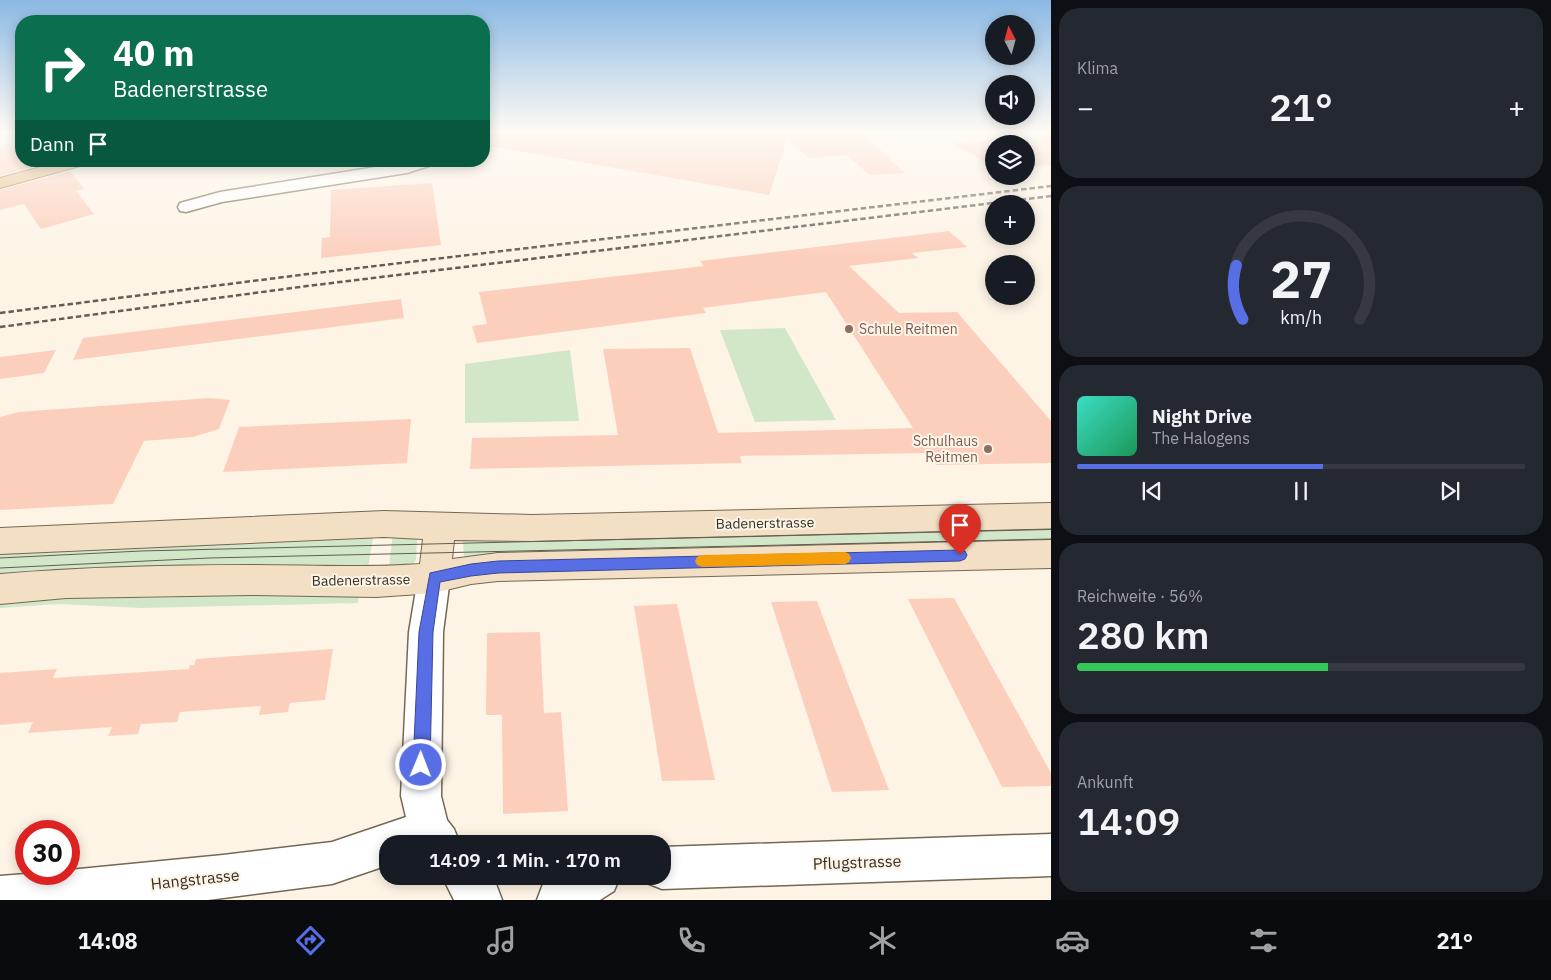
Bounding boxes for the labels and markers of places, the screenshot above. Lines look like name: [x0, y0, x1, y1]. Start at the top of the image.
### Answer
place label: Schule Reitmen: [859, 320, 958, 338]
marker: Schule Reitmen: [843, 323, 855, 335]
place label: Schulhaus Reitmen: [913, 432, 978, 466]
marker: Schulhaus Reitmen: [982, 443, 994, 455]
pin: [939, 504, 981, 555]

